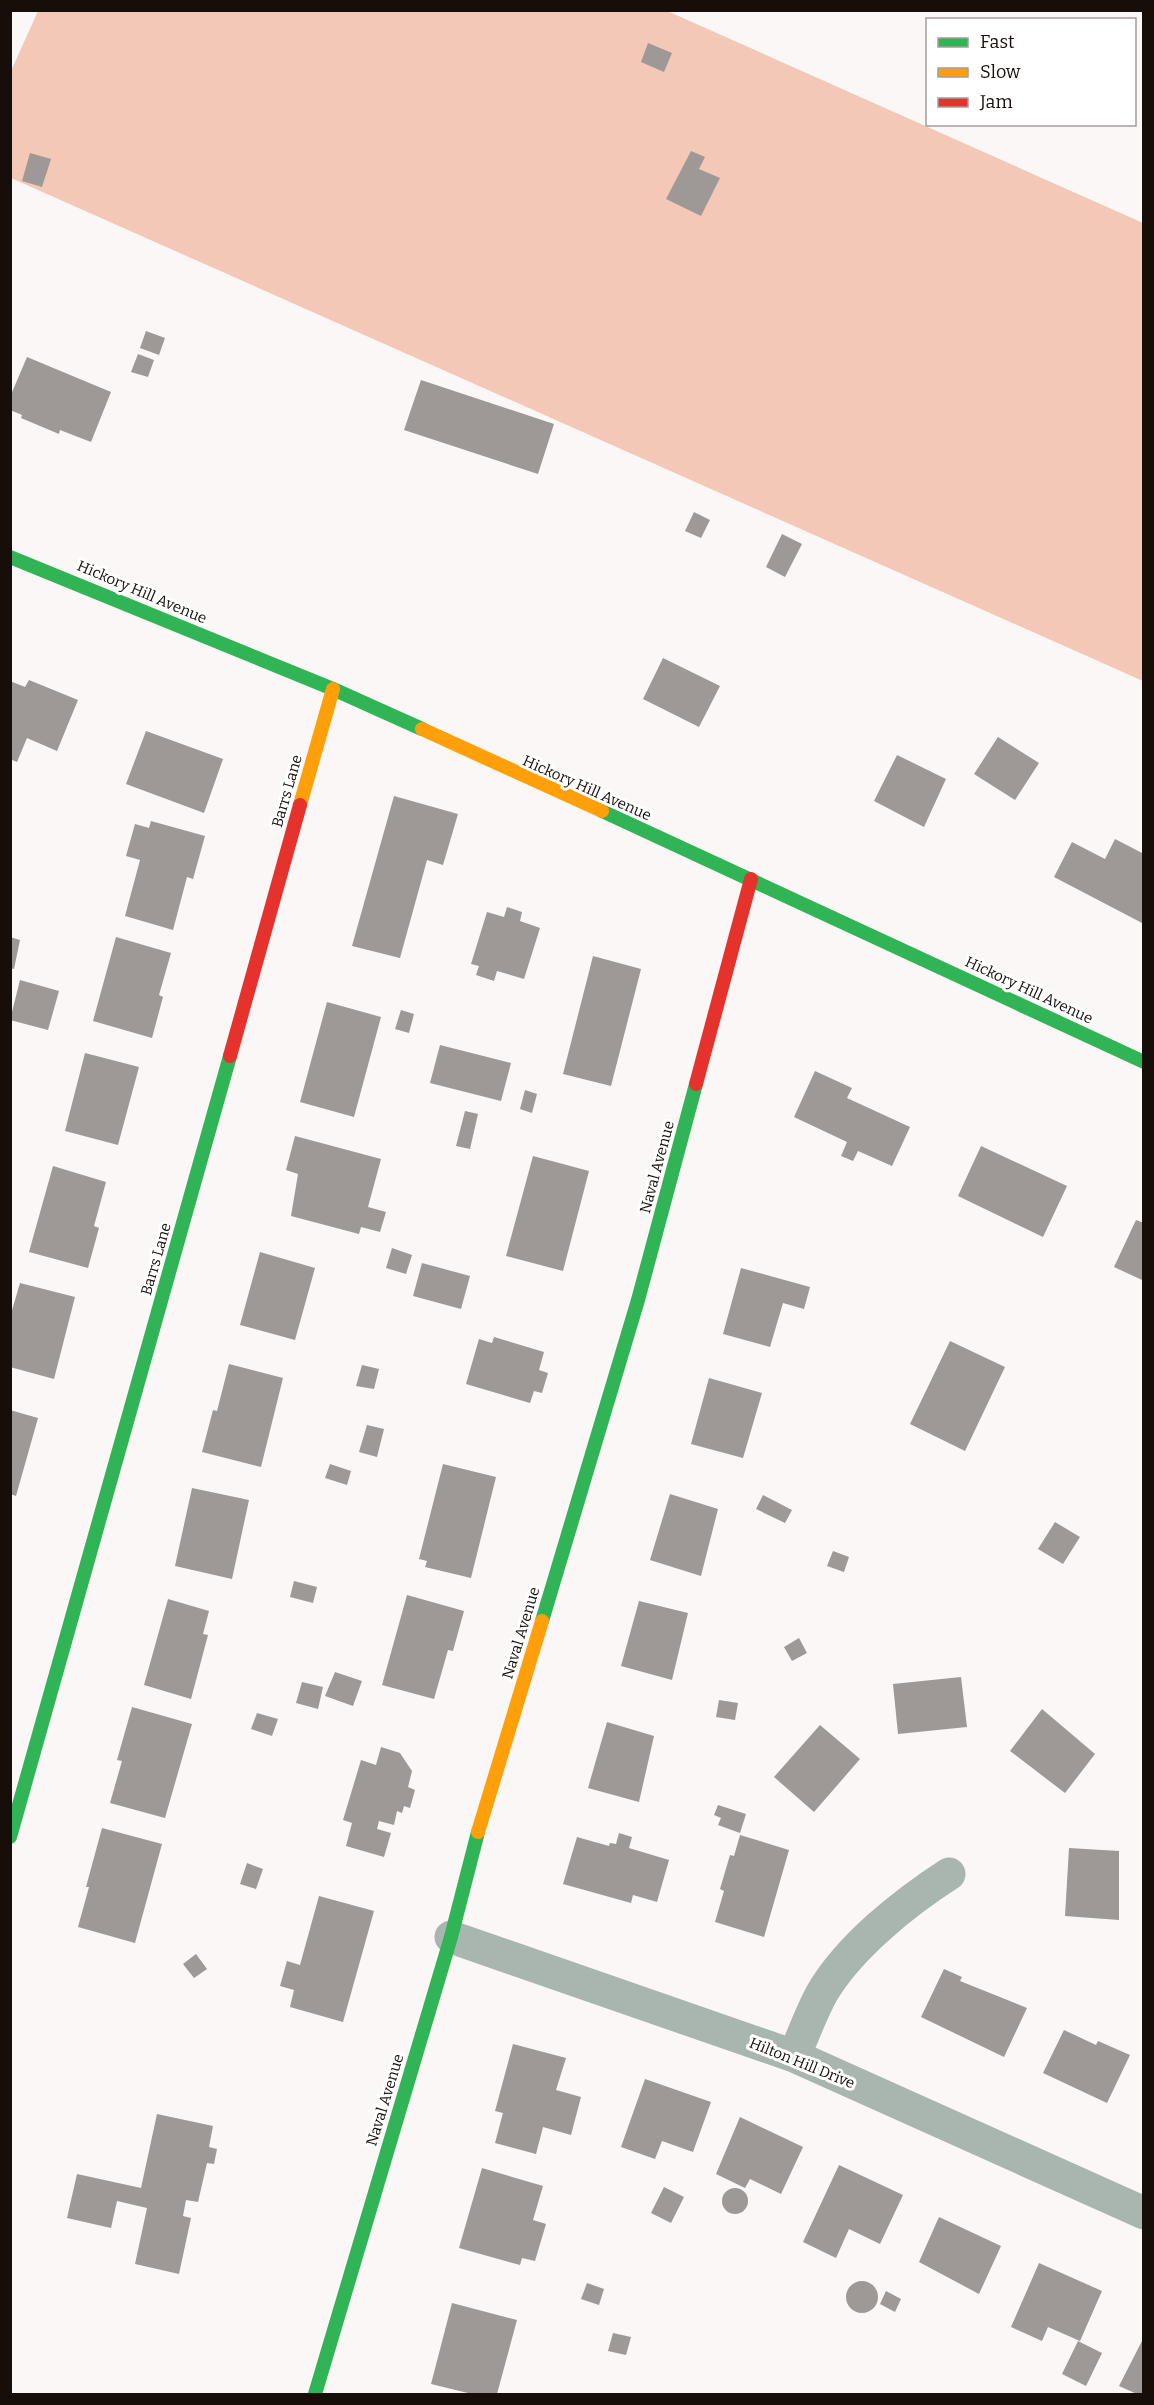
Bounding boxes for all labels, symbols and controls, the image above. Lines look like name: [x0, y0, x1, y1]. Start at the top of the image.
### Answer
legend: [926, 18, 1136, 126]
text: Fast: [980, 31, 1015, 53]
text: Slow: [980, 61, 1021, 83]
text: Jam: [979, 91, 1013, 113]
street label: Hickory Hill Avenue: [75, 557, 209, 627]
street label: Hickory Hill Avenue: [520, 752, 654, 824]
street label: Barrs Lane: [268, 753, 306, 829]
street label: Hickory Hill Avenue: [962, 952, 1096, 1028]
street label: Naval Avenue: [636, 1119, 678, 1215]
street label: Barrs Lane: [137, 1221, 175, 1297]
street label: Naval Avenue: [498, 1585, 544, 1681]
street label: Hilton Hill Drive: [747, 2034, 857, 2092]
street label: Naval Avenue: [362, 2052, 408, 2148]

